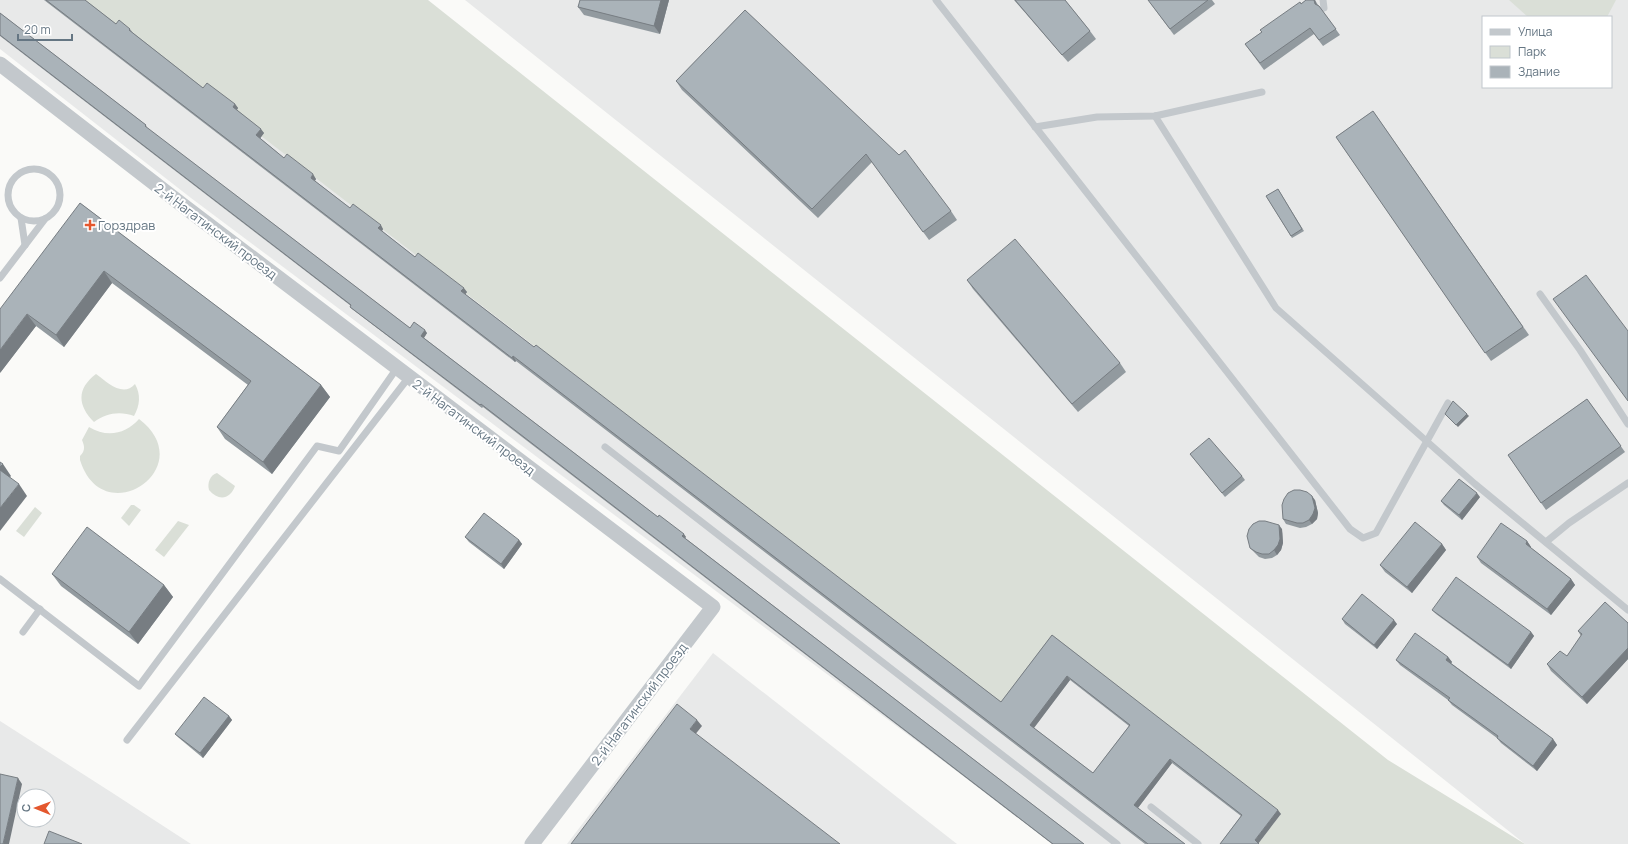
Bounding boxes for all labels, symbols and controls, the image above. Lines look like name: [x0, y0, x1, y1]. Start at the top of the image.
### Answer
scale bar: [18, 16, 72, 42]
legend: [1482, 16, 1612, 88]
text: 20 m: [24, 21, 51, 38]
text: Улица: [1518, 23, 1552, 40]
text: Парк: [1518, 43, 1547, 60]
text: Здание: [1518, 63, 1560, 80]
street label: 2-й Нагатинский проезд: [151, 179, 281, 283]
place label: Горздрав: [98, 216, 155, 234]
marker: Горздрав: [85, 220, 95, 230]
street label: 2-й Нагатинский проезд: [409, 375, 539, 479]
street label: 2-й Нагатинский проезд: [587, 639, 691, 769]
north arrow: [16, 788, 56, 828]
text: С: [18, 804, 33, 812]

